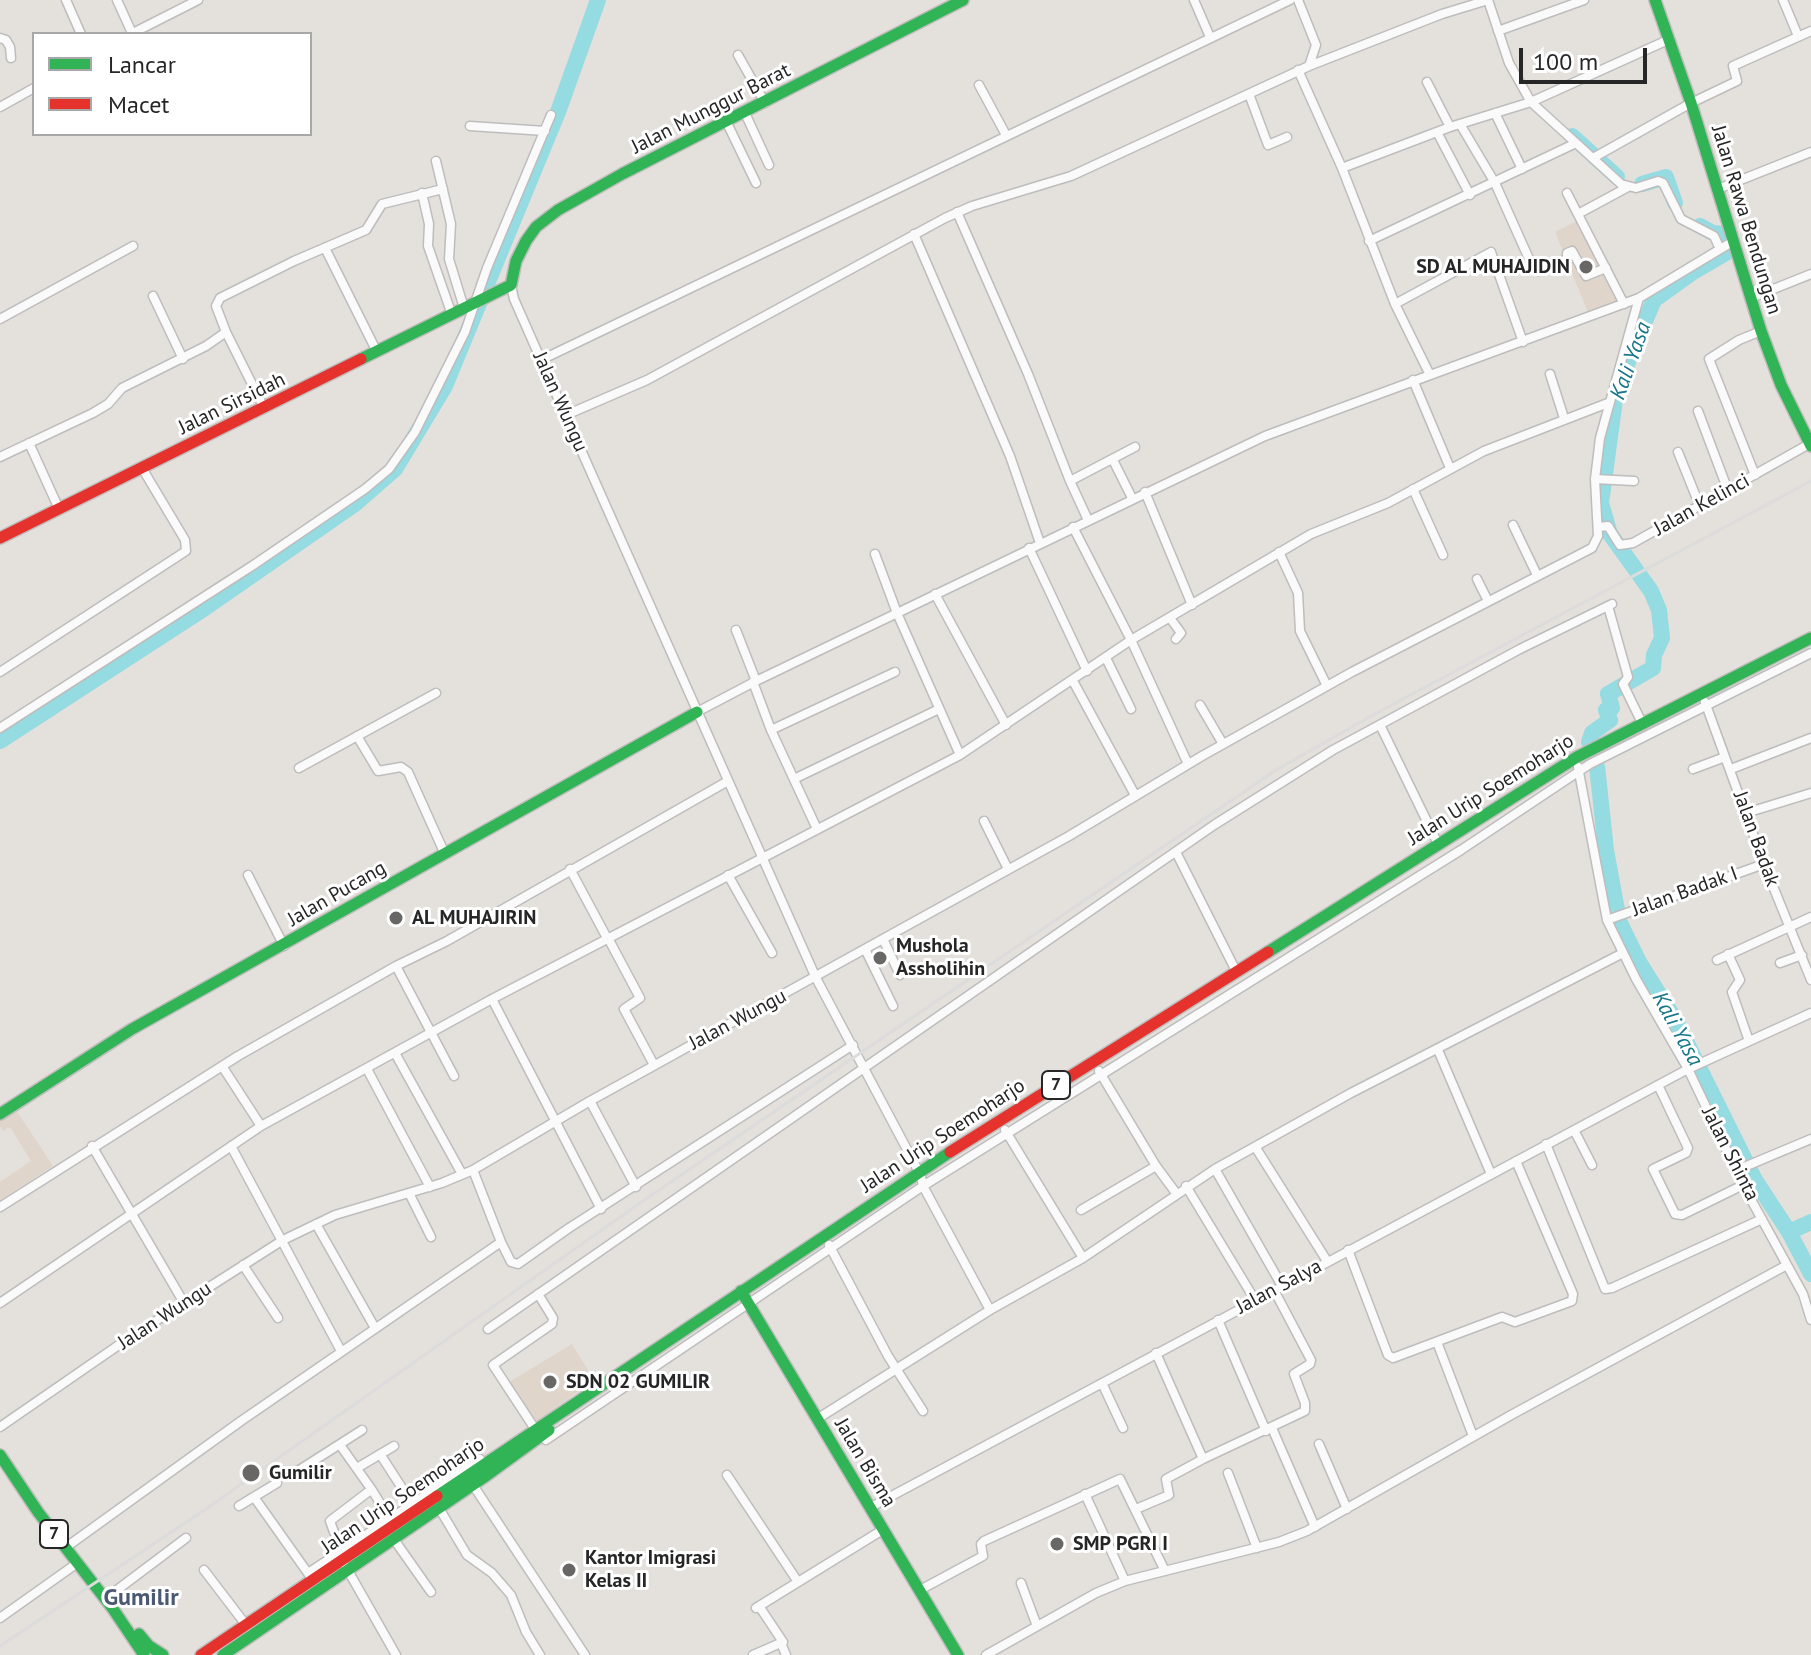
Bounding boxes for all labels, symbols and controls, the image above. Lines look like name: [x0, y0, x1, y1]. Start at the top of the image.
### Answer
legend: [32, 32, 312, 136]
scale bar: [1523, 32, 1651, 82]
text: 100 m: [1533, 46, 1598, 77]
text: Lancar: [108, 49, 176, 80]
street label: Jalan Munggur Barat: [628, 59, 794, 159]
text: Macet: [108, 89, 170, 120]
street label: Jalan Rawa Bendungan: [1706, 123, 1786, 317]
place label: SD AL MUHAJIDIN: [1416, 255, 1570, 279]
marker: SD AL MUHAJIDIN: [1577, 258, 1595, 276]
water label: Kali Yasa: [1605, 319, 1657, 403]
street label: Jalan Wungu: [527, 348, 593, 456]
street label: Jalan Sirsidah: [175, 368, 289, 440]
street label: Jalan Kelinci: [1650, 469, 1754, 541]
street label: Jalan Urip Soemoharjo: [1404, 729, 1578, 851]
street label: Jalan Badak: [1728, 788, 1784, 890]
street label: Jalan Pucang: [284, 856, 390, 932]
street label: Jalan Badak I: [1629, 862, 1741, 922]
place label: AL MUHAJIRIN: [412, 906, 536, 930]
marker: AL MUHAJIRIN: [387, 909, 405, 927]
place label: Mushola Assholihin: [896, 934, 985, 981]
marker: Mushola Assholihin: [871, 949, 889, 967]
street label: Jalan Wungu: [685, 984, 791, 1056]
water label: Kali Yasa: [1646, 987, 1708, 1071]
road number: 7: [1042, 1071, 1070, 1099]
street label: Jalan Urip Soemoharjo: [856, 1074, 1030, 1198]
street label: Jalan Shinta: [1696, 1103, 1764, 1205]
street label: Jalan Salya: [1232, 1254, 1326, 1320]
street label: Jalan Wungu: [114, 1277, 216, 1355]
place label: SDN 02 GUMILIR: [566, 1370, 710, 1394]
marker: SDN 02 GUMILIR: [541, 1373, 559, 1391]
street label: Jalan Bisma: [829, 1414, 901, 1512]
street label: Jalan Urip Soemoharjo: [317, 1433, 489, 1559]
place label: Gumilir: [269, 1461, 332, 1485]
marker: Gumilir: [240, 1462, 262, 1484]
road number: 7: [40, 1520, 68, 1548]
place label: SMP PGRI I: [1073, 1532, 1168, 1556]
marker: SMP PGRI I: [1048, 1535, 1066, 1553]
place label: Kantor Imigrasi Kelas II: [585, 1546, 716, 1593]
marker: Kantor Imigrasi Kelas II: [560, 1561, 578, 1579]
district label: Gumilir: [103, 1584, 179, 1612]

